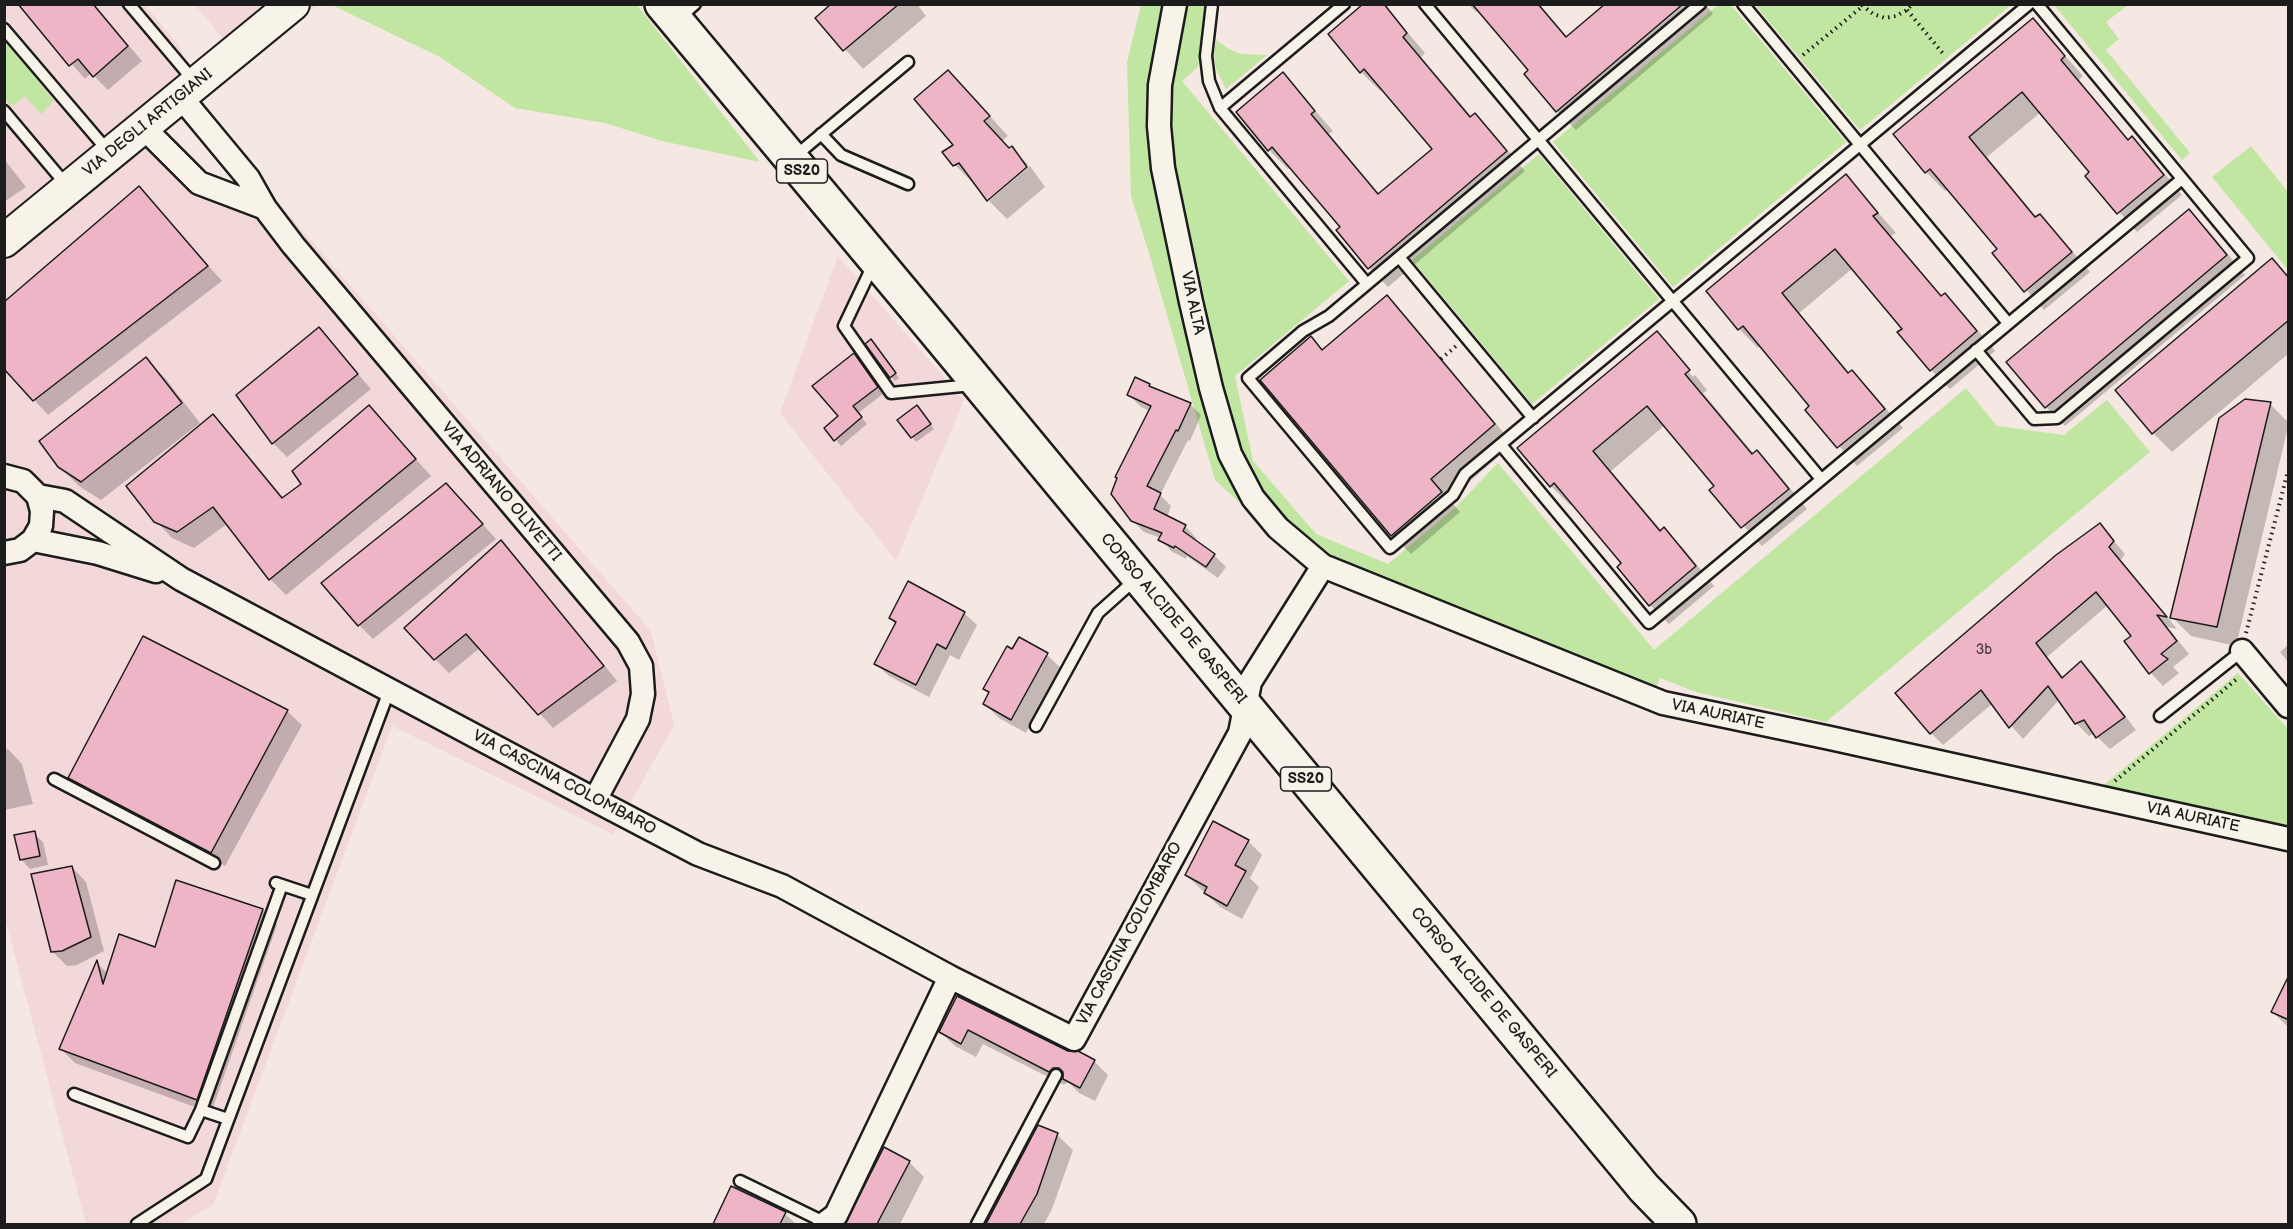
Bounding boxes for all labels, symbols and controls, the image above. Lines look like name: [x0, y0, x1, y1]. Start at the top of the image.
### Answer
street label: VIA DEGLI ARTIGIANI: [79, 65, 217, 181]
road number: SS20: [776, 159, 828, 183]
street label: VIA ALTA: [1176, 270, 1208, 336]
street label: VIA ADRIANO OLIVETTI: [437, 418, 565, 566]
street label: CORSO ALCIDE DE GASPERI: [1096, 530, 1250, 708]
house number: 3b: [1976, 642, 1992, 658]
street label: VIA AURIATE: [1670, 696, 1766, 734]
street label: VIA CASCINA COLOMBARO: [469, 726, 659, 840]
road number: SS20: [1280, 767, 1332, 791]
street label: VIA AURIATE: [2145, 799, 2241, 837]
street label: VIA CASCINA COLOMBARO: [1073, 839, 1187, 1029]
street label: CORSO ALCIDE DE GASPERI: [1406, 904, 1560, 1082]

